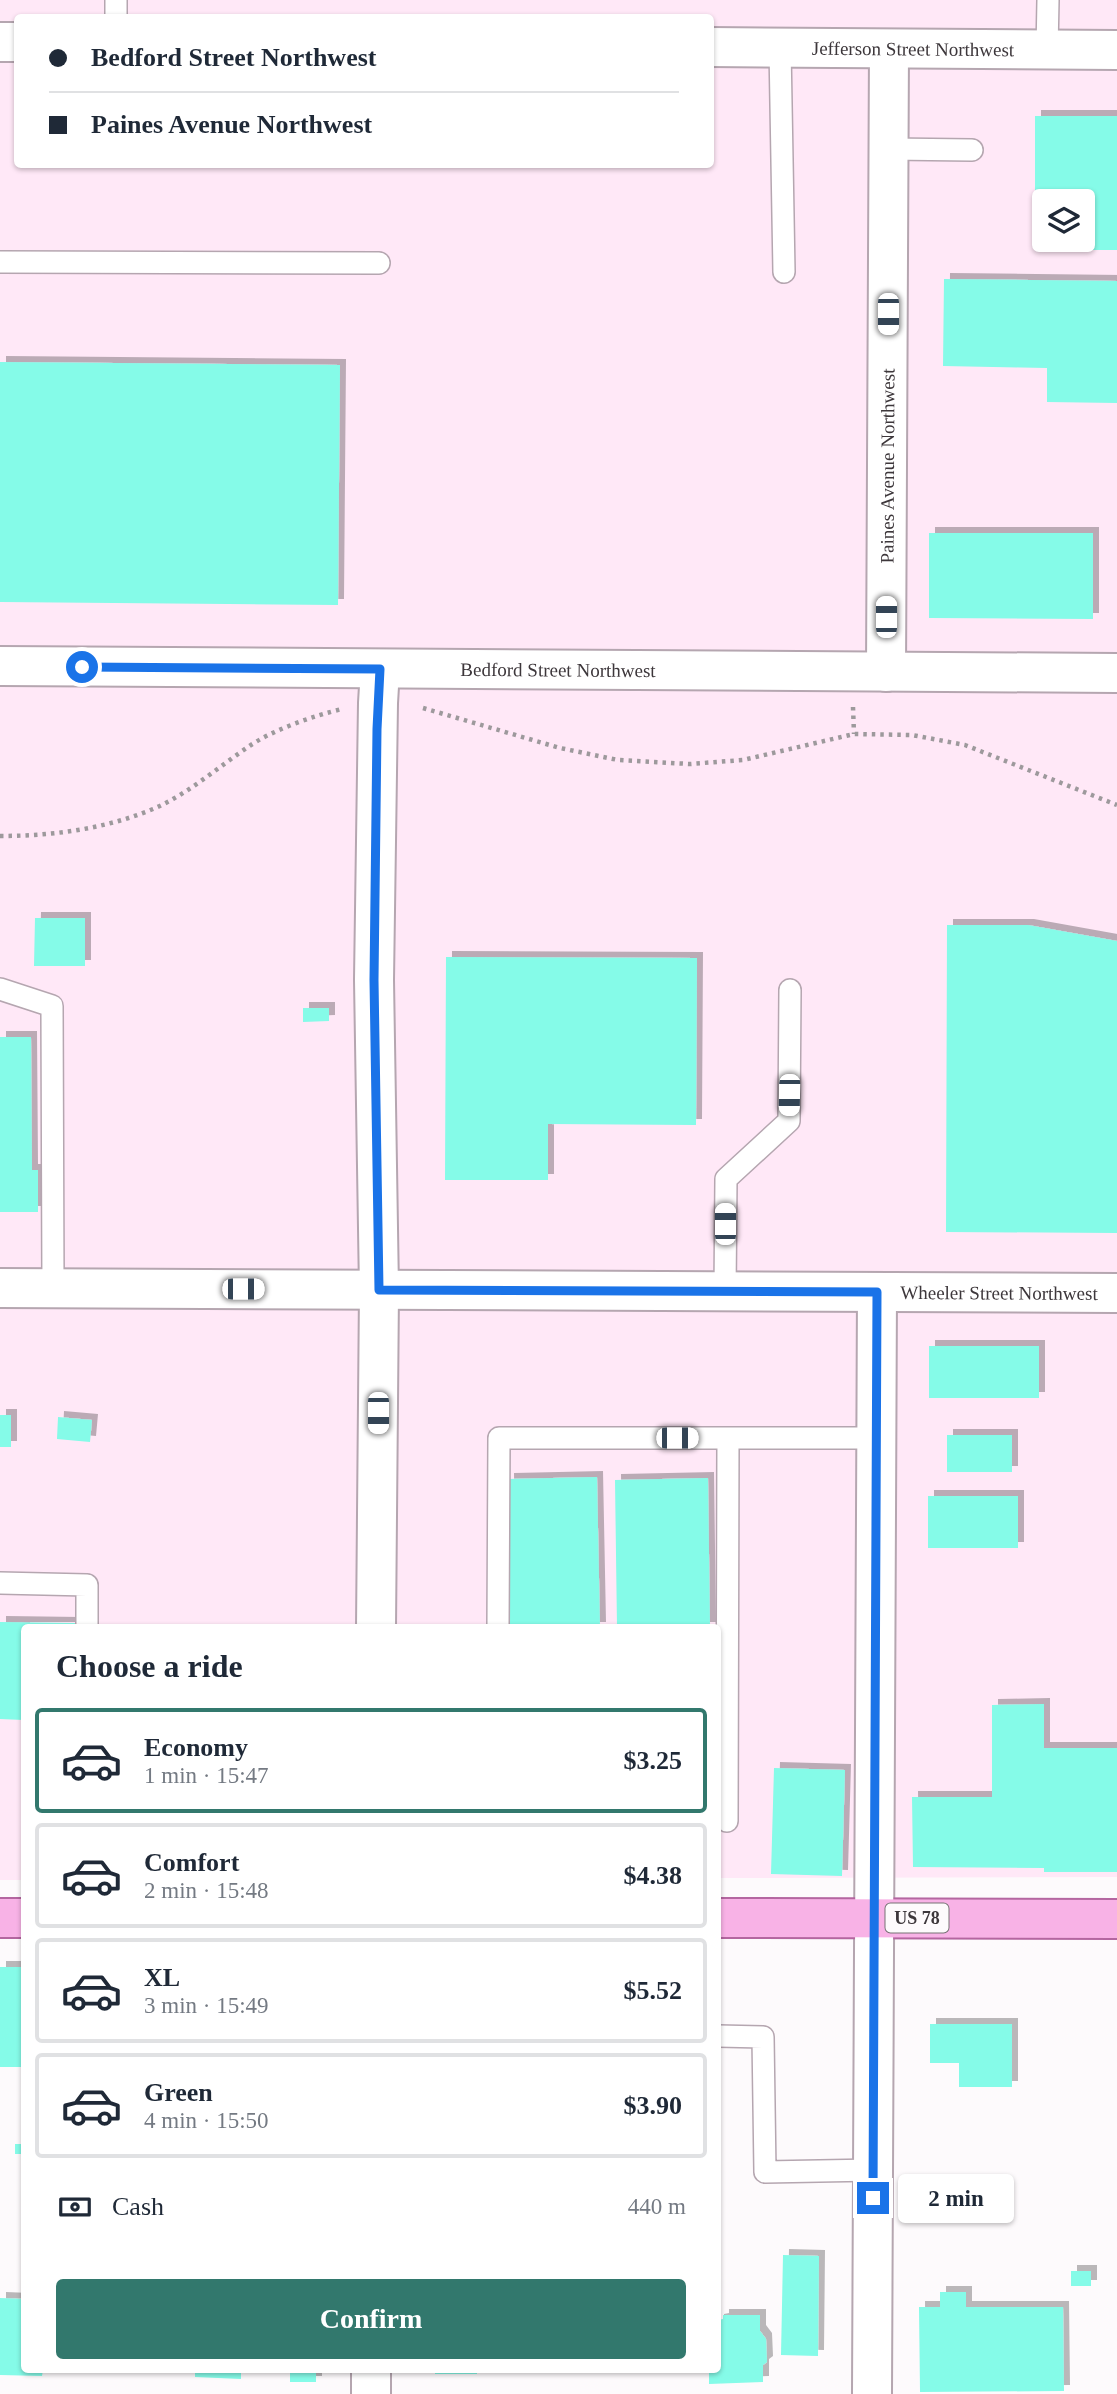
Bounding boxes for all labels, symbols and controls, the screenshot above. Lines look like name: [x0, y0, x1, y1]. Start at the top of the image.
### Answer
street label: Jefferson Street Northwest: [812, 38, 1015, 60]
text: Bedford Street Northwest: [91, 43, 376, 72]
text: Paines Avenue Northwest: [91, 110, 372, 139]
map controls: [1032, 189, 1095, 252]
button: layers: [1032, 189, 1095, 252]
car: [878, 293, 899, 335]
street label: Paines Avenue Northwest: [877, 368, 898, 564]
car: [876, 596, 897, 638]
route start: [66, 651, 98, 683]
street label: Bedford Street Northwest: [460, 659, 656, 681]
car: [779, 1074, 800, 1116]
car: [715, 1203, 736, 1245]
car: [223, 1279, 265, 1300]
street label: Wheeler Street Northwest: [900, 1282, 1098, 1304]
car: [368, 1392, 389, 1434]
car: [657, 1428, 699, 1449]
text: Choose a ride: [56, 1648, 243, 1684]
icon: car: [60, 1729, 123, 1792]
text: Economy: [144, 1733, 248, 1762]
text: $3.25: [624, 1746, 682, 1775]
text: 1 min · 15:47: [144, 1763, 269, 1788]
icon: car: [60, 1844, 123, 1907]
text: Comfort: [144, 1848, 239, 1877]
text: $4.38: [624, 1861, 682, 1890]
text: 2 min · 15:48: [144, 1878, 269, 1903]
road number: US 78: [886, 1904, 948, 1932]
icon: car: [60, 1959, 123, 2022]
text: XL: [144, 1963, 180, 1992]
text: $5.52: [624, 1976, 682, 2005]
text: 3 min · 15:49: [144, 1993, 269, 2018]
icon: car: [60, 2074, 123, 2137]
text: Green: [144, 2078, 213, 2107]
text: $3.90: [624, 2091, 682, 2120]
text: 4 min · 15:50: [144, 2108, 269, 2133]
callout: 2 min: [898, 2174, 1013, 2222]
route end: [857, 2182, 889, 2214]
text: 2 min: [928, 2186, 984, 2211]
icon: cash: [56, 2188, 94, 2226]
text: Cash: [112, 2192, 164, 2221]
text: 440 m: [628, 2194, 686, 2219]
button: Confirm: [56, 2279, 686, 2359]

